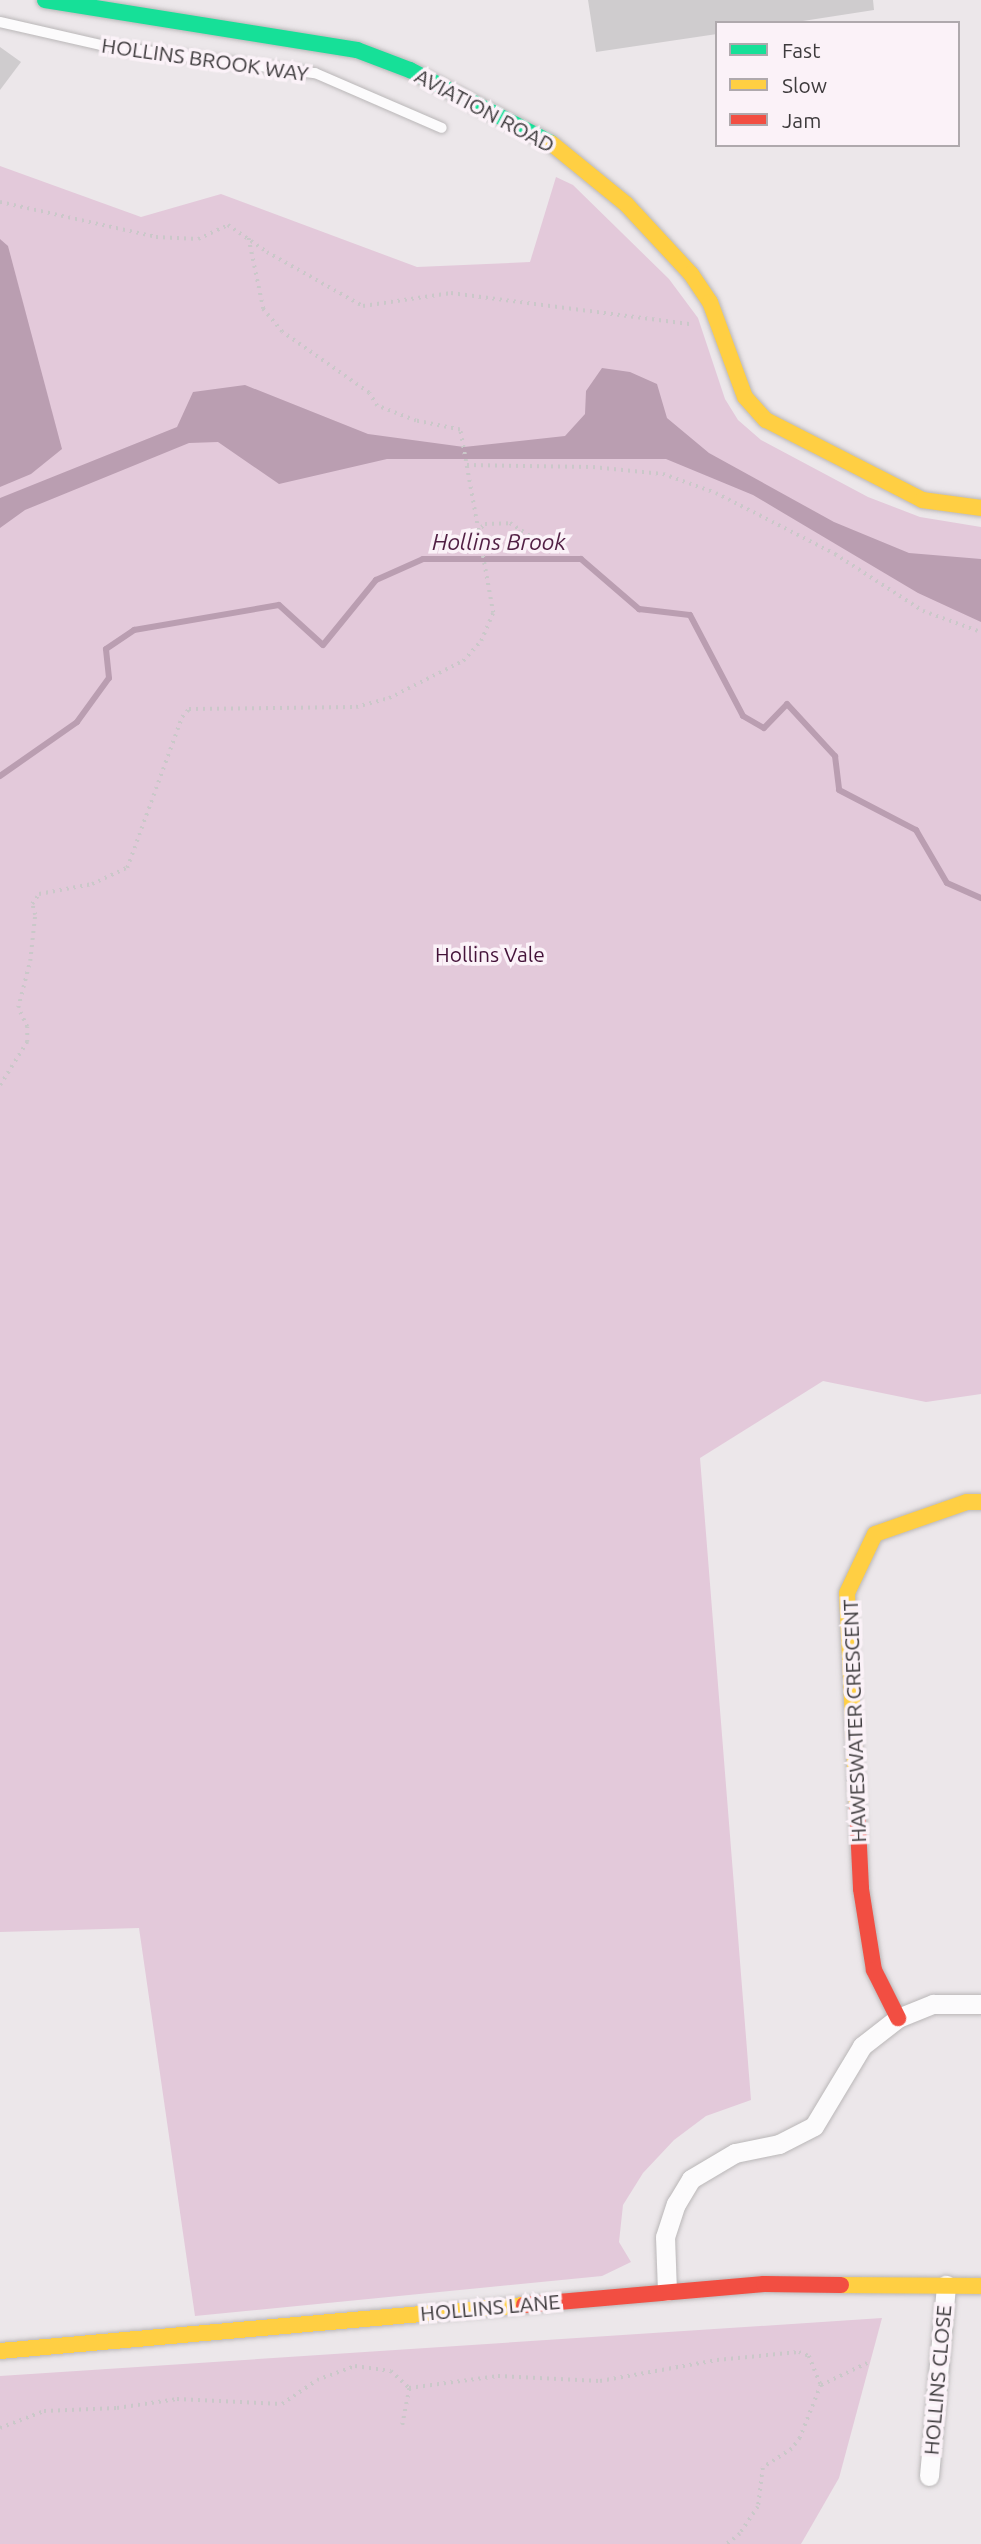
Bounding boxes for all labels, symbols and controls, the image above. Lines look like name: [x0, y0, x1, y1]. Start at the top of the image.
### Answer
legend: [715, 21, 960, 147]
street label: HOLLINS BROOK WAY: [100, 32, 310, 86]
text: Fast: [782, 38, 820, 62]
street label: AVIATION ROAD: [411, 63, 559, 157]
text: Slow: [782, 73, 827, 97]
text: Jam: [782, 108, 821, 132]
water label: Hollins Brook: [432, 528, 566, 556]
park label: Hollins Vale: [435, 941, 545, 967]
street label: HAWESWATER CRESCENT: [837, 1599, 871, 1843]
street label: HOLLINS LANE: [419, 2288, 561, 2326]
street label: HOLLINS CLOSE: [918, 2304, 956, 2456]

